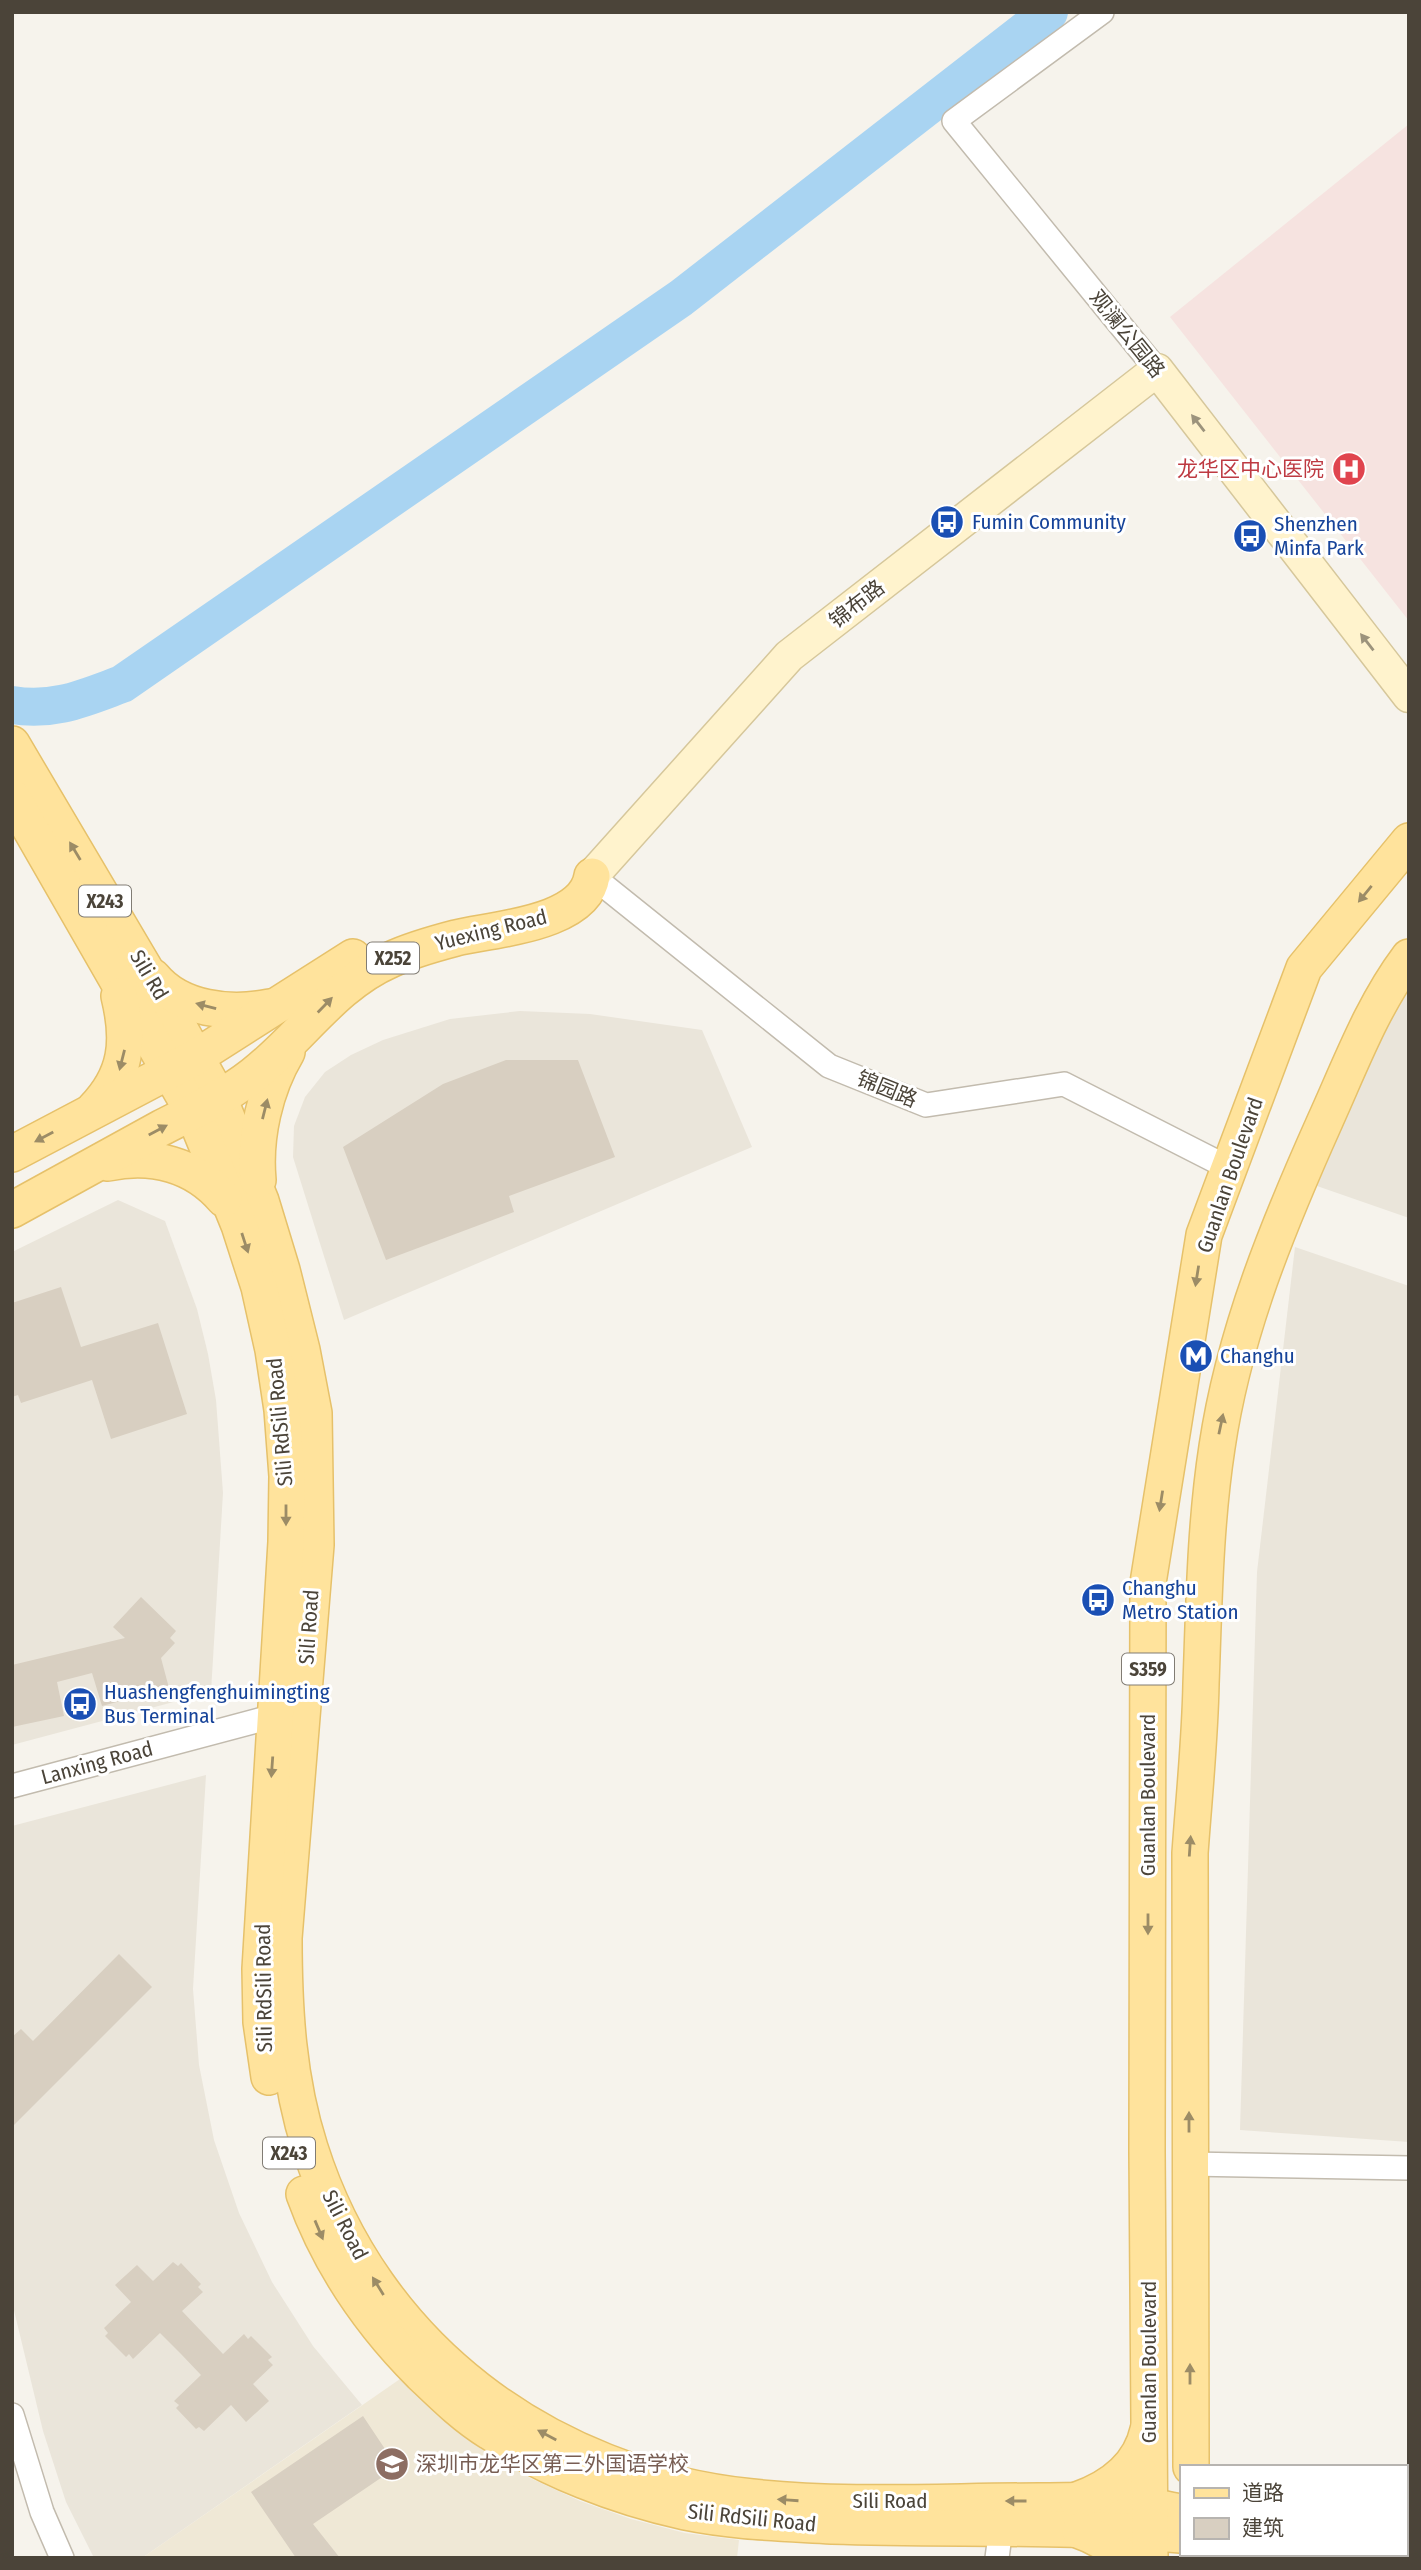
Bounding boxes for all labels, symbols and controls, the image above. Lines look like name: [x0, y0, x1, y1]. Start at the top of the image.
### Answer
street label: 观澜公园路: [1084, 285, 1170, 383]
one-way arrow: [1191, 415, 1206, 433]
hospital icon: 龙华区中心医院: [1330, 450, 1368, 488]
place label: 龙华区中心医院: [1177, 456, 1324, 482]
bus stop icon: Fumin Community: [928, 503, 966, 541]
place label: Fumin Community: [972, 509, 1127, 535]
place label: Shenzhen Minfa Park: [1274, 511, 1364, 561]
bus stop icon: Shenzhen Minfa Park: [1231, 517, 1269, 555]
street label: 锦布路: [824, 574, 890, 634]
one-way arrow: [1360, 634, 1375, 652]
one-way arrow: [69, 841, 81, 860]
one-way arrow: [1358, 884, 1373, 902]
road number: X243: [79, 886, 131, 917]
street label: Yuexing Road: [432, 904, 550, 956]
road number: X252: [367, 942, 419, 974]
street label: Sili Rd: [124, 945, 174, 1005]
one-way arrow: [316, 997, 332, 1014]
one-way arrow: [195, 1000, 217, 1011]
one-way arrow: [116, 1049, 127, 1071]
street label: 锦园路: [853, 1065, 921, 1113]
street label: Guanlan Boulevard: [1191, 1094, 1269, 1256]
one-way arrow: [260, 1098, 271, 1120]
one-way arrow: [148, 1124, 168, 1136]
one-way arrow: [35, 1131, 54, 1143]
one-way arrow: [240, 1233, 251, 1254]
one-way arrow: [1191, 1266, 1202, 1288]
metro station icon: Changhu: [1177, 1337, 1215, 1375]
place label: Changhu: [1220, 1343, 1295, 1369]
street label: Sili RdSili Road: [261, 1357, 299, 1487]
one-way arrow: [1216, 1413, 1227, 1435]
one-way arrow: [1155, 1490, 1166, 1512]
one-way arrow: [280, 1505, 292, 1527]
place label: Changhu Metro Station: [1122, 1575, 1239, 1625]
bus stop icon: Changhu Metro Station: [1079, 1581, 1117, 1619]
street label: Sili Road: [293, 1589, 325, 1665]
road number: S359: [1122, 1653, 1174, 1684]
place label: Huashengfenghuimingting Bus Terminal: [104, 1679, 330, 1729]
bus stop icon: Huashengfenghuimingting Bus Terminal: [61, 1685, 99, 1723]
street label: Guanlan Boulevard: [1135, 1714, 1161, 1876]
street label: Lanxing Road: [38, 1736, 156, 1790]
one-way arrow: [266, 1756, 277, 1778]
one-way arrow: [1185, 1834, 1196, 1856]
one-way arrow: [1142, 1913, 1154, 1935]
street label: Sili RdSili Road: [250, 1923, 278, 2053]
one-way arrow: [1183, 2111, 1195, 2133]
road number: X243: [263, 2138, 315, 2168]
street label: Sili Road: [316, 2186, 374, 2264]
one-way arrow: [313, 2220, 325, 2240]
one-way arrow: [372, 2276, 385, 2295]
street label: Guanlan Boulevard: [1136, 2281, 1162, 2443]
one-way arrow: [1184, 2363, 1196, 2385]
one-way arrow: [537, 2429, 557, 2441]
school or university icon: 深圳市龙华区第三外国语学校: [373, 2445, 411, 2483]
place label: 深圳市龙华区第三外国语学校: [416, 2451, 689, 2477]
legend: [1180, 2465, 1407, 2556]
text: 道路: [1242, 2480, 1284, 2506]
street label: Sili Road: [852, 2488, 928, 2514]
one-way arrow: [777, 2494, 799, 2505]
one-way arrow: [1005, 2495, 1027, 2507]
street label: Sili RdSili Road: [687, 2498, 817, 2538]
text: 建筑: [1242, 2515, 1284, 2541]

